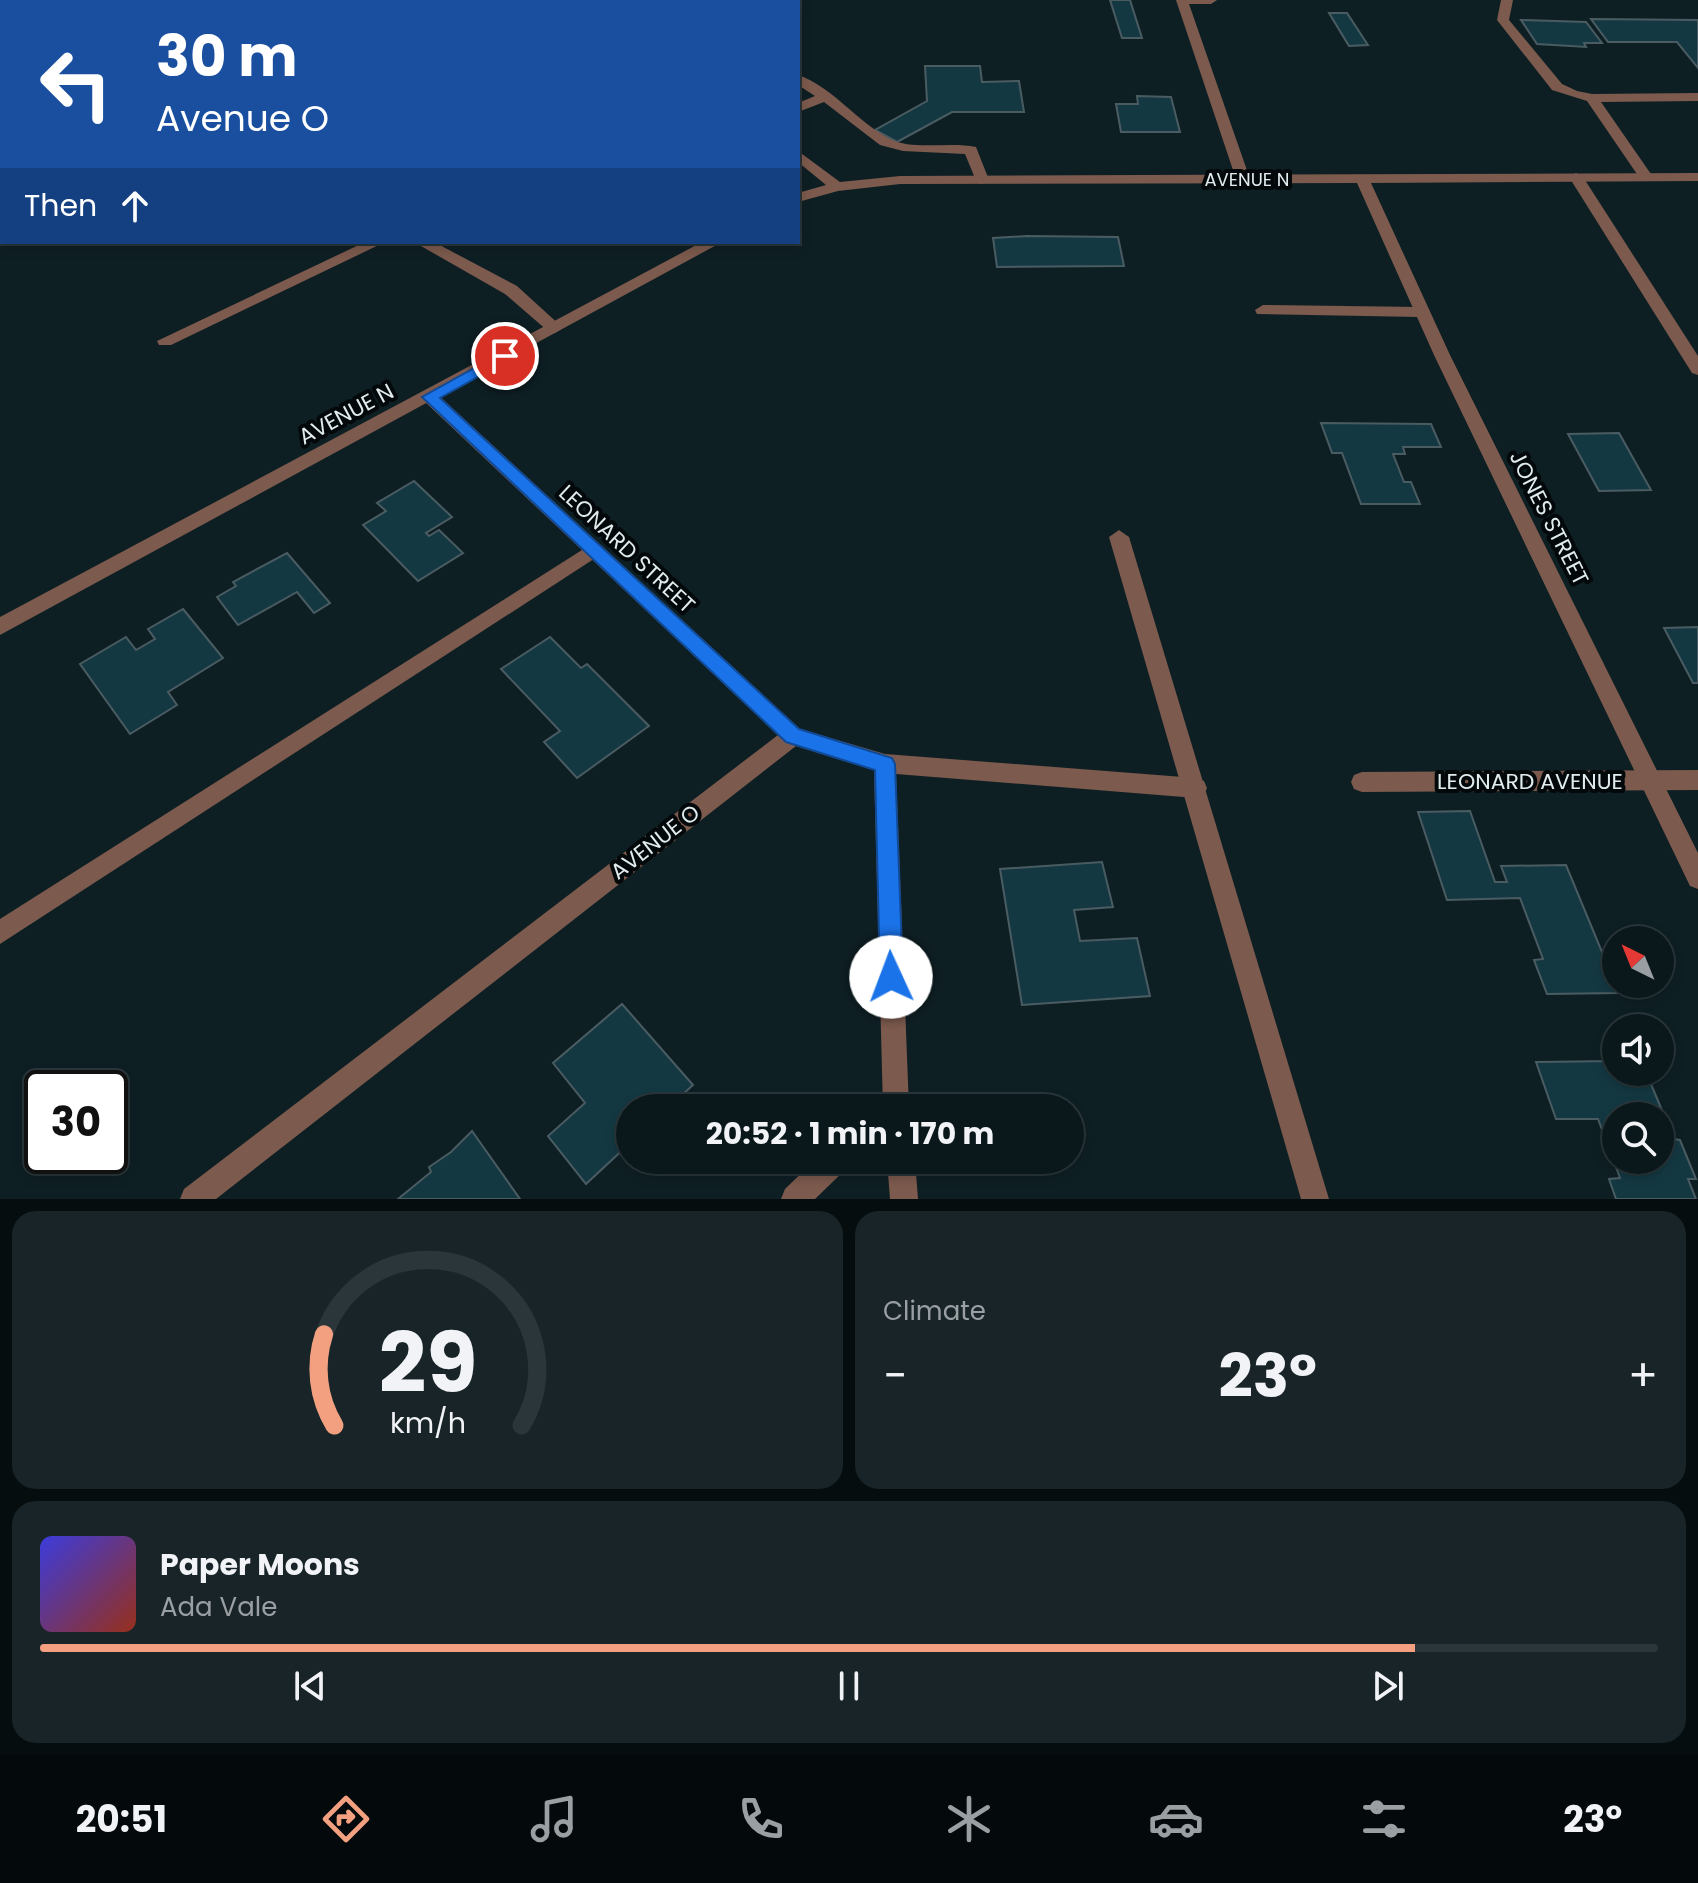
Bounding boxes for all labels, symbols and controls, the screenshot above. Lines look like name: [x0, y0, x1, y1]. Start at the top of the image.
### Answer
text: 30 m: [156, 17, 298, 96]
icon: left: [24, 32, 128, 136]
text: Avenue O: [156, 93, 329, 144]
street label: AVENUE N: [1204, 167, 1290, 192]
text: Then: [24, 184, 97, 227]
icon: ahead: [113, 184, 157, 228]
pin: [471, 322, 539, 390]
icon: arrive: [483, 334, 527, 378]
street label: AVENUE N: [293, 376, 399, 452]
street label: JONES STREET: [1502, 445, 1596, 591]
street label: LEONARD STREET: [552, 478, 702, 620]
street label: LEONARD AVENUE: [1437, 766, 1623, 797]
street label: AVENUE O: [604, 797, 706, 887]
north arrow: [1602, 926, 1674, 998]
map controls: [1602, 926, 1674, 1174]
position arrow: [849, 935, 933, 1019]
button: sound: [1602, 1014, 1674, 1086]
speed limit sign: 30: [24, 1070, 128, 1174]
button: search: [1602, 1102, 1674, 1174]
text: 20:52 · 1 min · 170 m: [706, 1112, 994, 1155]
text: Climate: [883, 1293, 986, 1329]
text: 29: [378, 1305, 477, 1421]
text: 23°: [1218, 1334, 1317, 1418]
text: −: [883, 1345, 907, 1406]
text: +: [1628, 1345, 1658, 1406]
text: km/h: [389, 1403, 466, 1443]
text: Paper Moons: [160, 1543, 360, 1586]
text: Ada Vale: [160, 1589, 277, 1625]
icon: previous: [288, 1664, 332, 1708]
icon: pause: [827, 1664, 871, 1708]
icon: next: [1366, 1664, 1410, 1708]
icon: directions: [318, 1791, 374, 1847]
icon: music: [526, 1791, 582, 1847]
icon: phone: [733, 1791, 789, 1847]
icon: climate: [941, 1791, 997, 1847]
icon: car: [1148, 1791, 1204, 1847]
icon: filters: [1356, 1791, 1412, 1847]
text: 20:51: [76, 1794, 167, 1845]
text: 23°: [1563, 1794, 1622, 1845]

